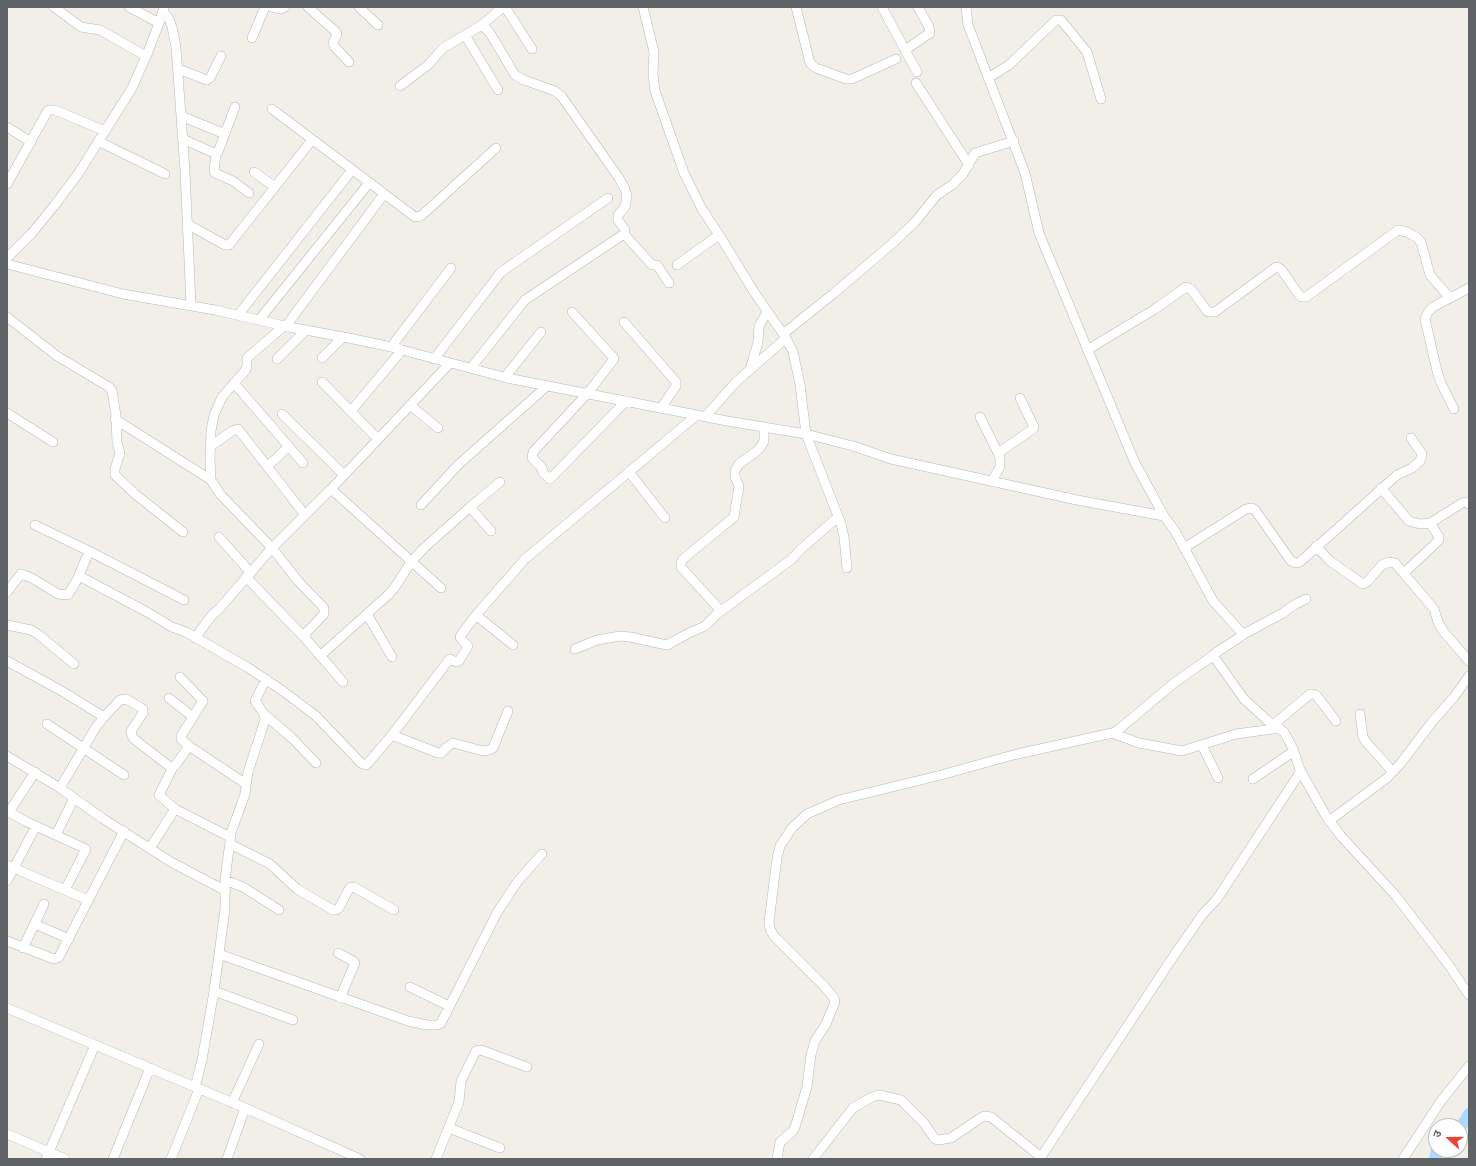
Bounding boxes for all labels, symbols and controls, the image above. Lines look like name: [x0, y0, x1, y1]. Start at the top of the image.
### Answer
north arrow: [1428, 1118, 1468, 1158]
text: उ: [1430, 1129, 1444, 1139]

